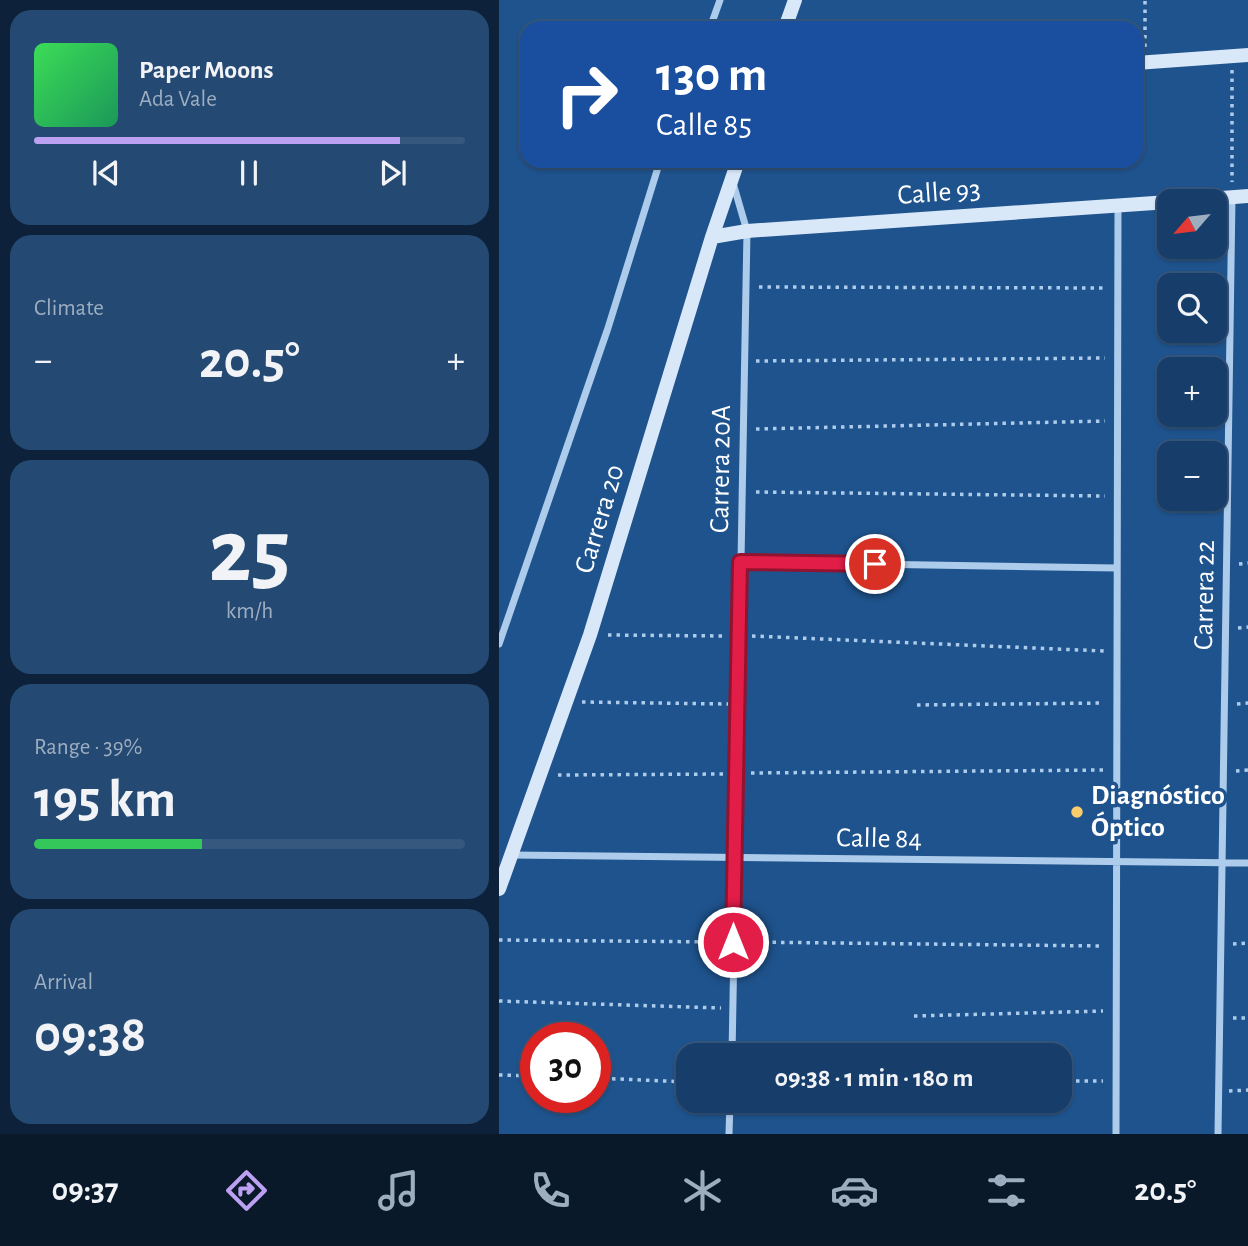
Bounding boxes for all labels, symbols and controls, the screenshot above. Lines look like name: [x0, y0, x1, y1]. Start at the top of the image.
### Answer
icon: right: [541, 49, 632, 140]
text: 130 m: [656, 51, 767, 100]
text: Paper Moons: [139, 57, 274, 83]
text: Ada Vale: [139, 88, 217, 111]
text: Calle 85: [656, 109, 752, 141]
icon: previous: [87, 154, 125, 192]
icon: pause: [230, 154, 268, 192]
icon: next: [374, 154, 412, 192]
street label: Calle 93: [896, 176, 982, 210]
north arrow: [1157, 189, 1227, 259]
map controls: [1157, 189, 1227, 511]
button: search: [1157, 273, 1227, 343]
text: Climate: [34, 297, 104, 320]
text: 20.5°: [199, 335, 300, 387]
text: −: [34, 342, 52, 380]
text: +: [447, 342, 465, 380]
button: +: [1157, 357, 1227, 427]
street label: Carrera 20A: [706, 405, 736, 533]
button: −: [1157, 441, 1227, 511]
street label: Carrera 20: [570, 461, 630, 577]
text: 25: [208, 507, 291, 598]
pin: [845, 534, 905, 594]
street label: Carrera 22: [1190, 540, 1220, 650]
icon: arrive: [856, 545, 894, 583]
text: km/h: [226, 600, 273, 623]
text: Range · 39%: [34, 736, 142, 759]
text: 195 km: [34, 774, 176, 826]
place label: Diagnóstico Óptico: [1091, 782, 1225, 842]
marker: Diagnóstico Óptico: [1069, 804, 1085, 820]
street label: Calle 84: [836, 824, 922, 854]
position arrow: [696, 905, 770, 979]
text: Arrival: [34, 971, 93, 994]
text: 09:38: [34, 1009, 146, 1061]
speed limit sign: 30: [520, 1022, 611, 1113]
text: 09:38 · 1 min · 180 m: [774, 1065, 974, 1091]
icon: directions: [222, 1166, 271, 1215]
icon: music: [374, 1166, 423, 1215]
icon: phone: [526, 1166, 575, 1215]
icon: climate: [678, 1166, 727, 1215]
icon: car: [830, 1166, 879, 1215]
icon: filters: [982, 1166, 1031, 1215]
text: 09:37: [52, 1174, 119, 1206]
text: 20.5°: [1134, 1174, 1196, 1206]

